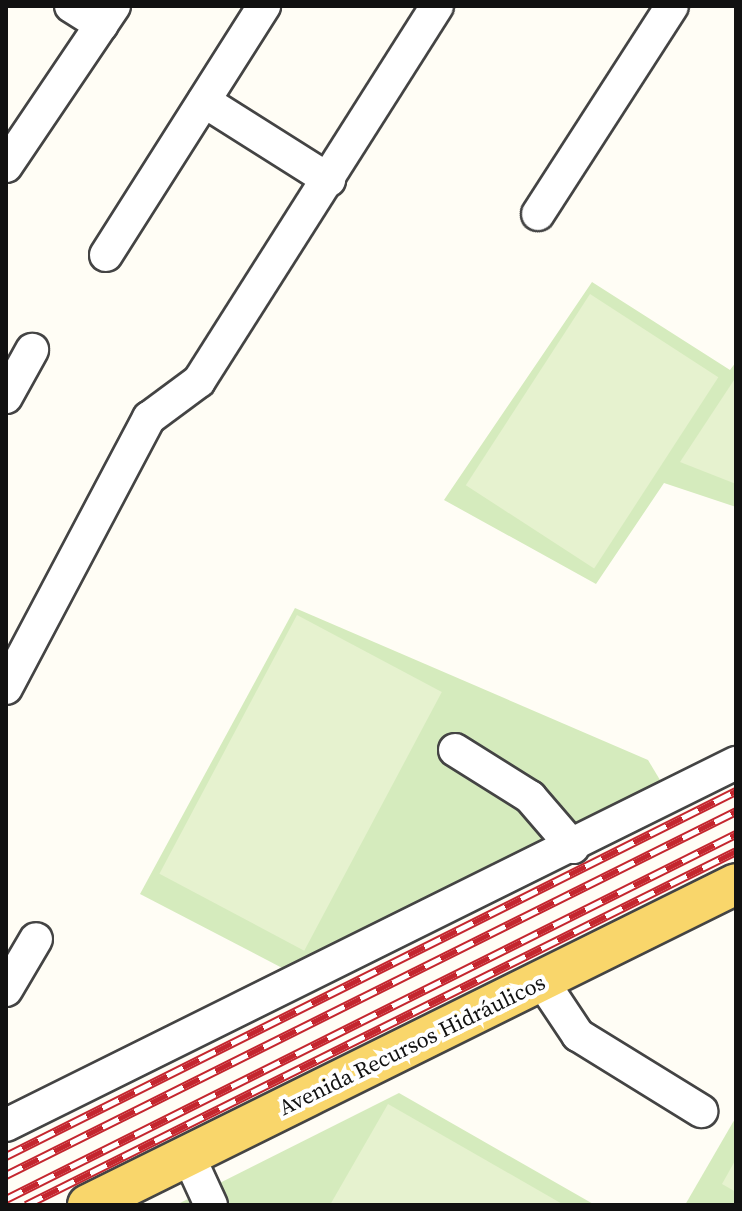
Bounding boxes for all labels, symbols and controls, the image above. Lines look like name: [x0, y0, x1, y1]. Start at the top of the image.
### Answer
street label: Avenida Recursos Hidráulicos: [275, 969, 549, 1121]

